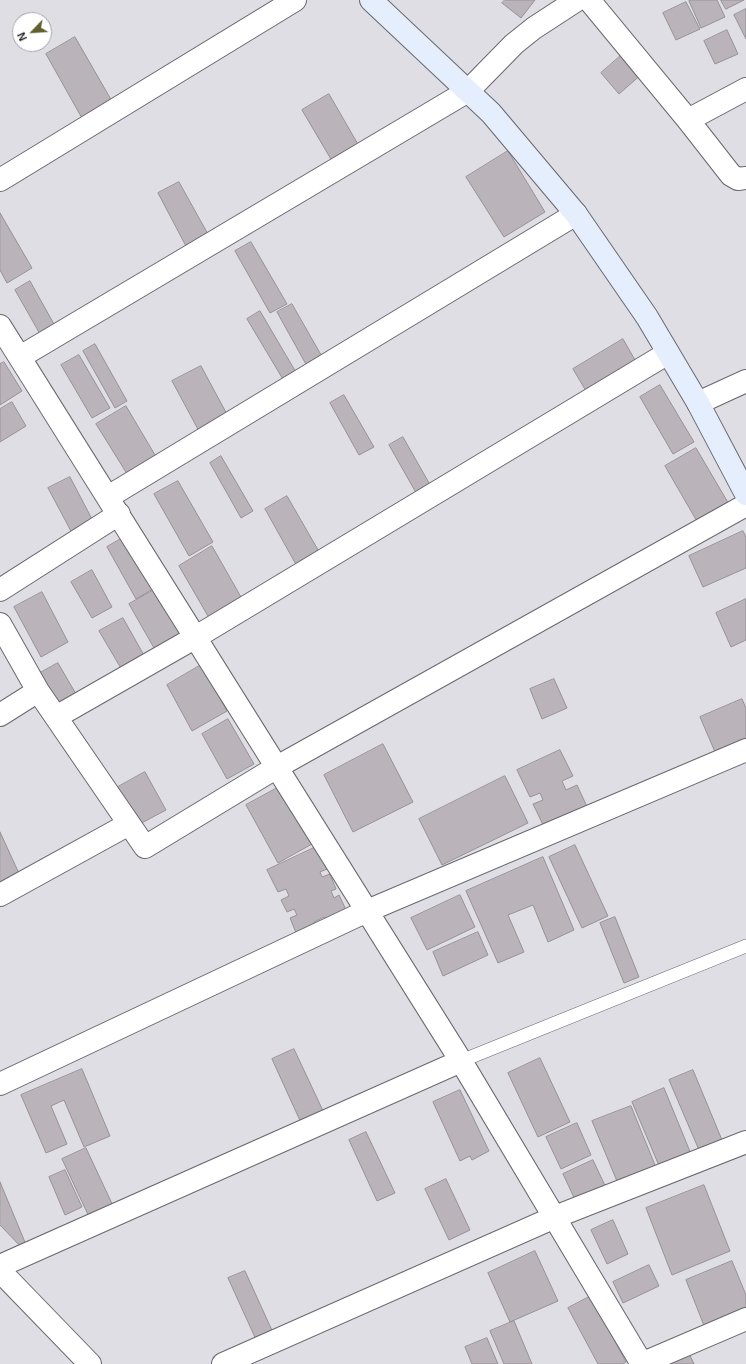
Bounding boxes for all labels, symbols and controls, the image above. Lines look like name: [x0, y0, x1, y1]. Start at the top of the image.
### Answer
north arrow: [12, 12, 52, 52]
text: N: [15, 31, 29, 43]

